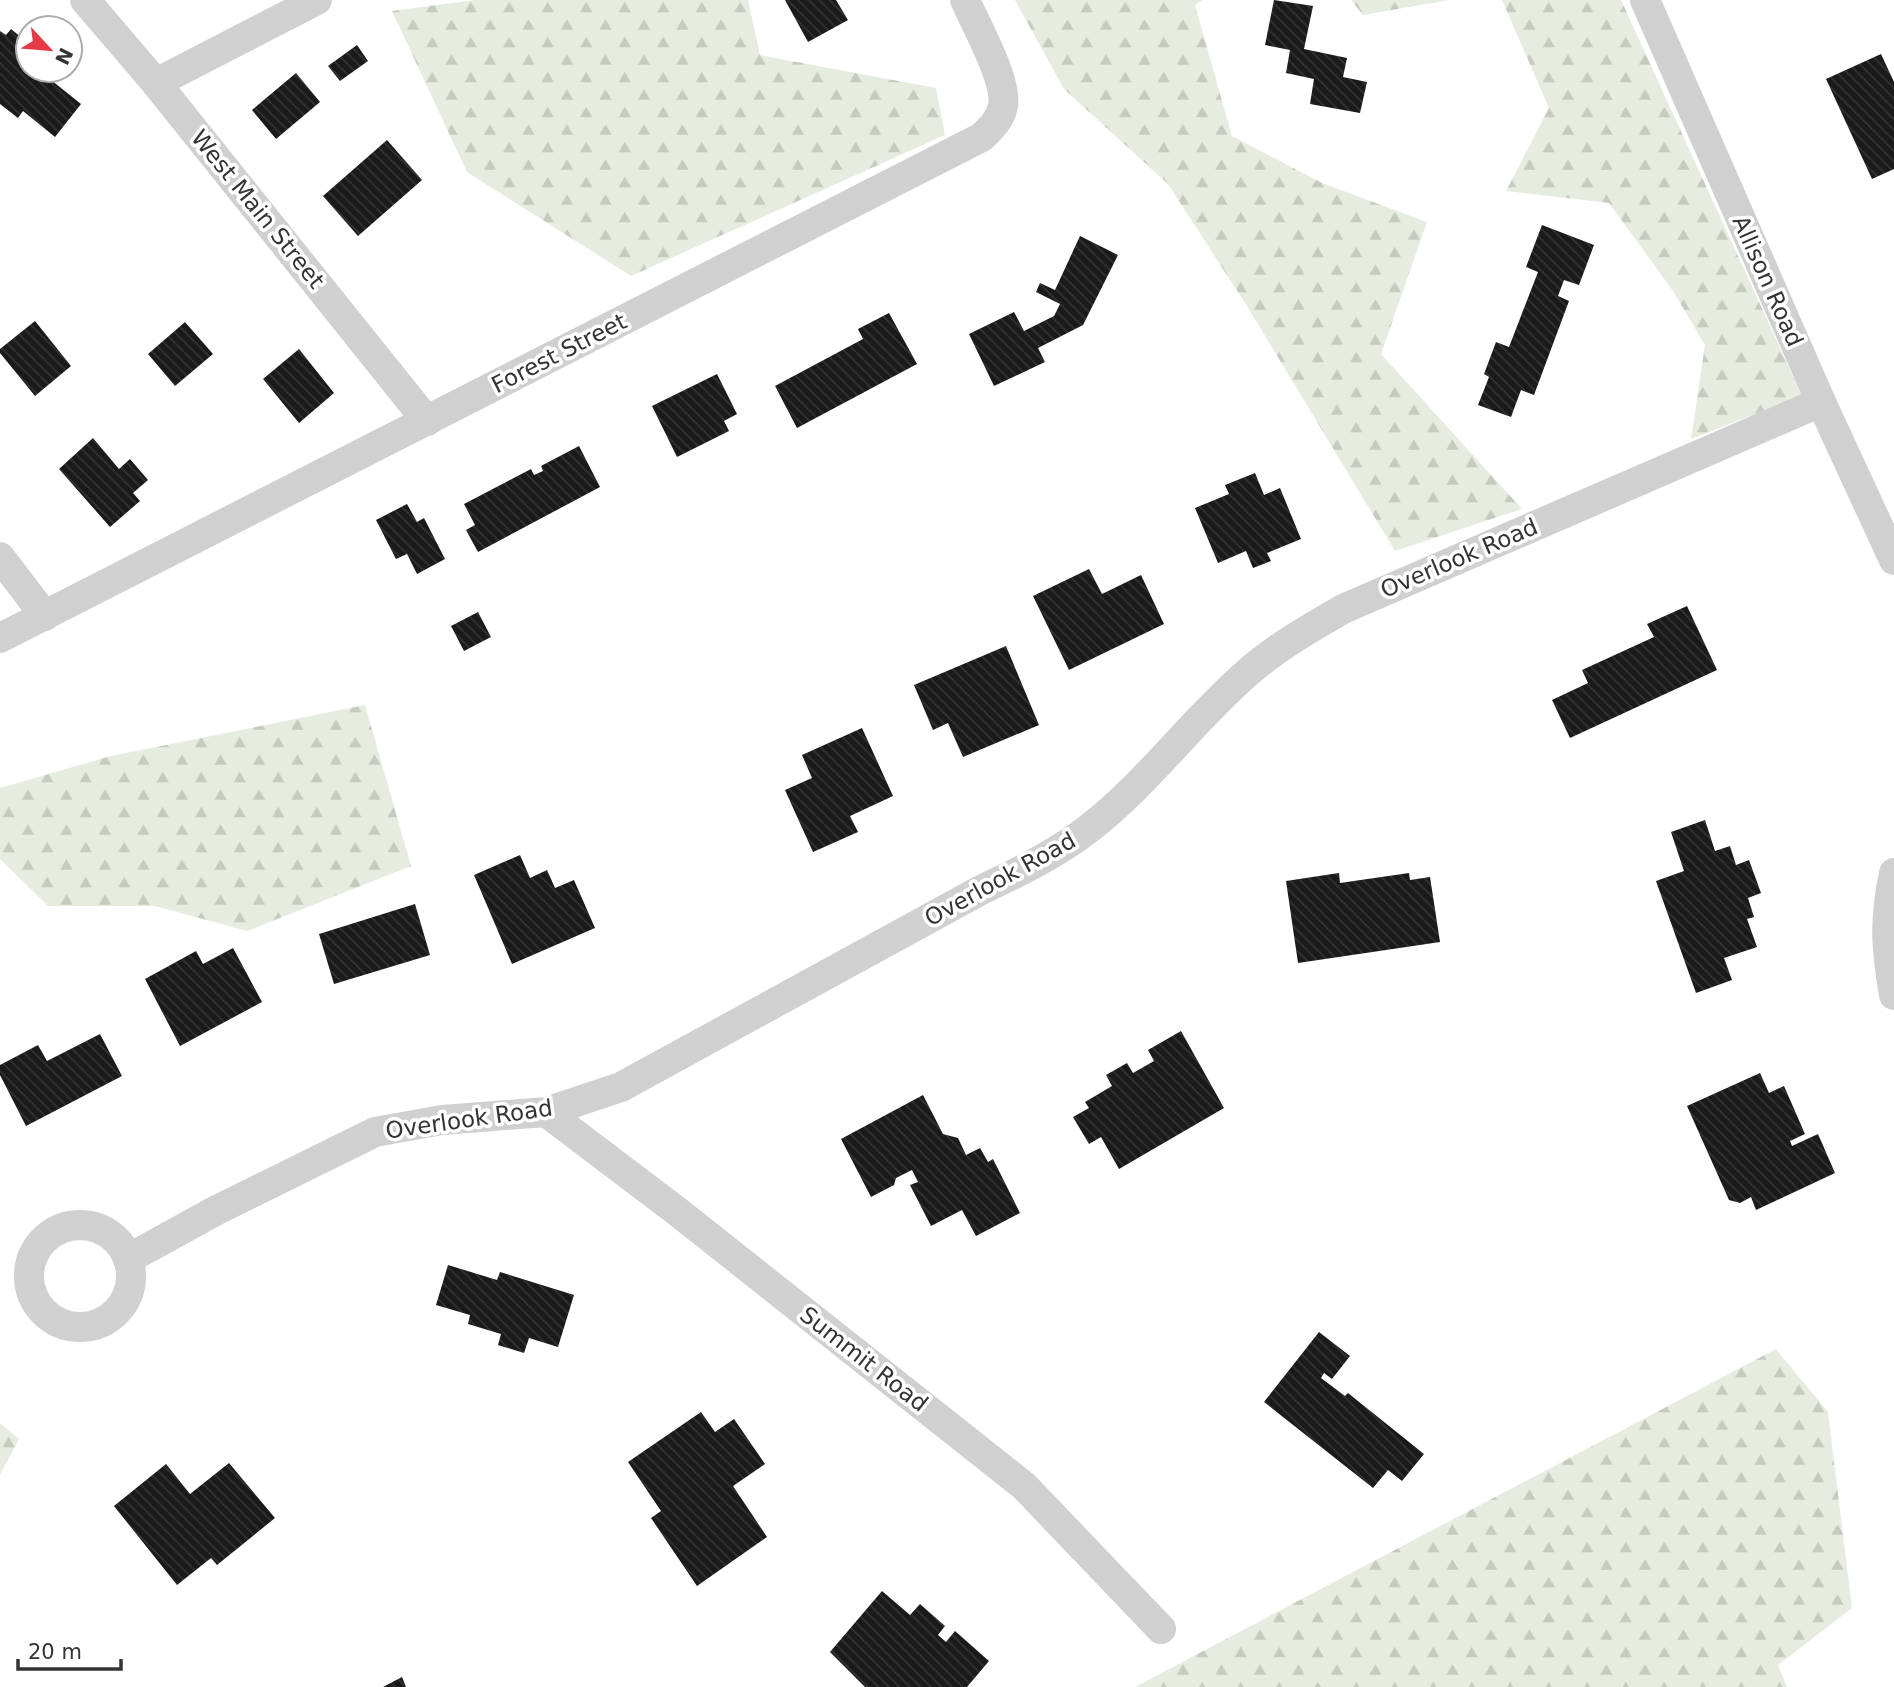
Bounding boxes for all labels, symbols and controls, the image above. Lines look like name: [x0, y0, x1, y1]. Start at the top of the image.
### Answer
north arrow: [14, 14, 84, 84]
text: N: [51, 44, 78, 68]
street label: West Main Street: [186, 125, 330, 293]
street label: Allison Road: [1728, 212, 1808, 350]
street label: Forest Street: [487, 308, 631, 398]
street label: Overlook Road: [1377, 513, 1541, 603]
street label: Overlook Road: [920, 827, 1080, 931]
street label: Overlook Road: [384, 1094, 554, 1144]
street label: Summit Road: [795, 1301, 933, 1417]
scale bar: [18, 1628, 121, 1672]
text: 20 m: [28, 1640, 82, 1664]

